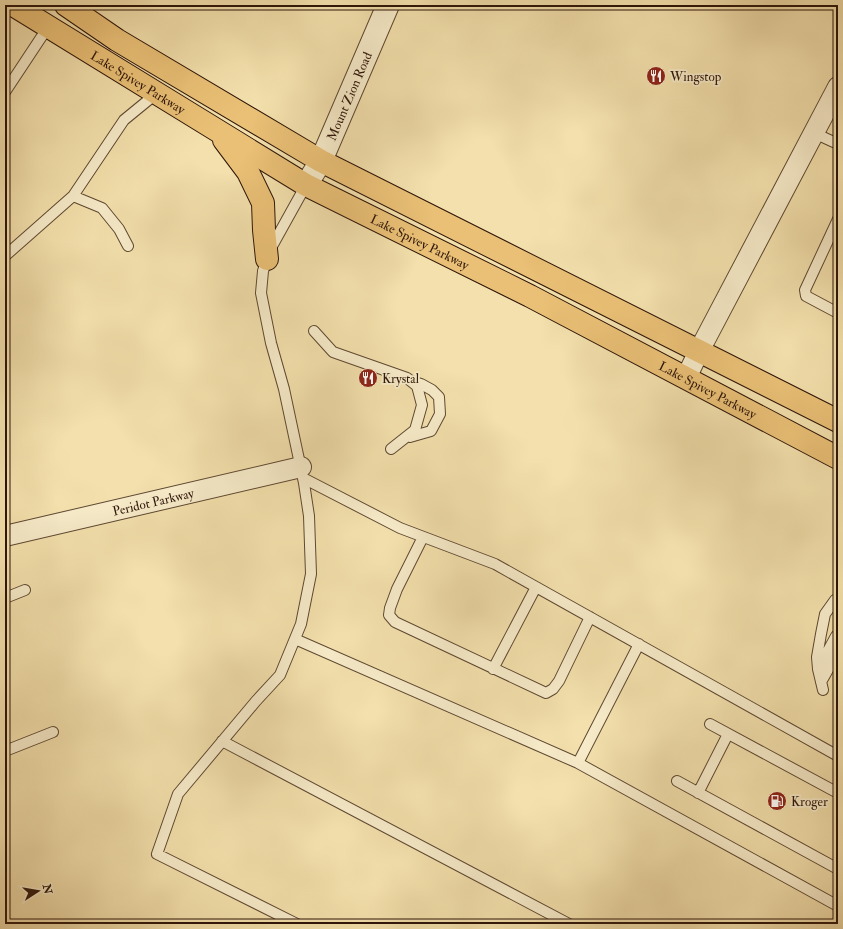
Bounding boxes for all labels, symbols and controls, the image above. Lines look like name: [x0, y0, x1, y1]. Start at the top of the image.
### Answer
street label: Lake Spivey Parkway: [87, 48, 188, 119]
street label: Mount Zion Road: [324, 49, 376, 143]
restaurant icon: Wingstop: [645, 65, 667, 87]
place label: Wingstop: [669, 69, 722, 86]
street label: Lake Spivey Parkway: [367, 211, 472, 275]
street label: Lake Spivey Parkway: [656, 358, 759, 424]
restaurant icon: Krystal: [357, 367, 379, 389]
place label: Krystal: [382, 371, 420, 388]
street label: Peridot Parkway: [111, 485, 196, 520]
fuel station icon: Kroger: [766, 790, 788, 812]
place label: Kroger: [791, 794, 828, 810]
north arrow: [18, 871, 58, 911]
text: N: [40, 882, 55, 896]

